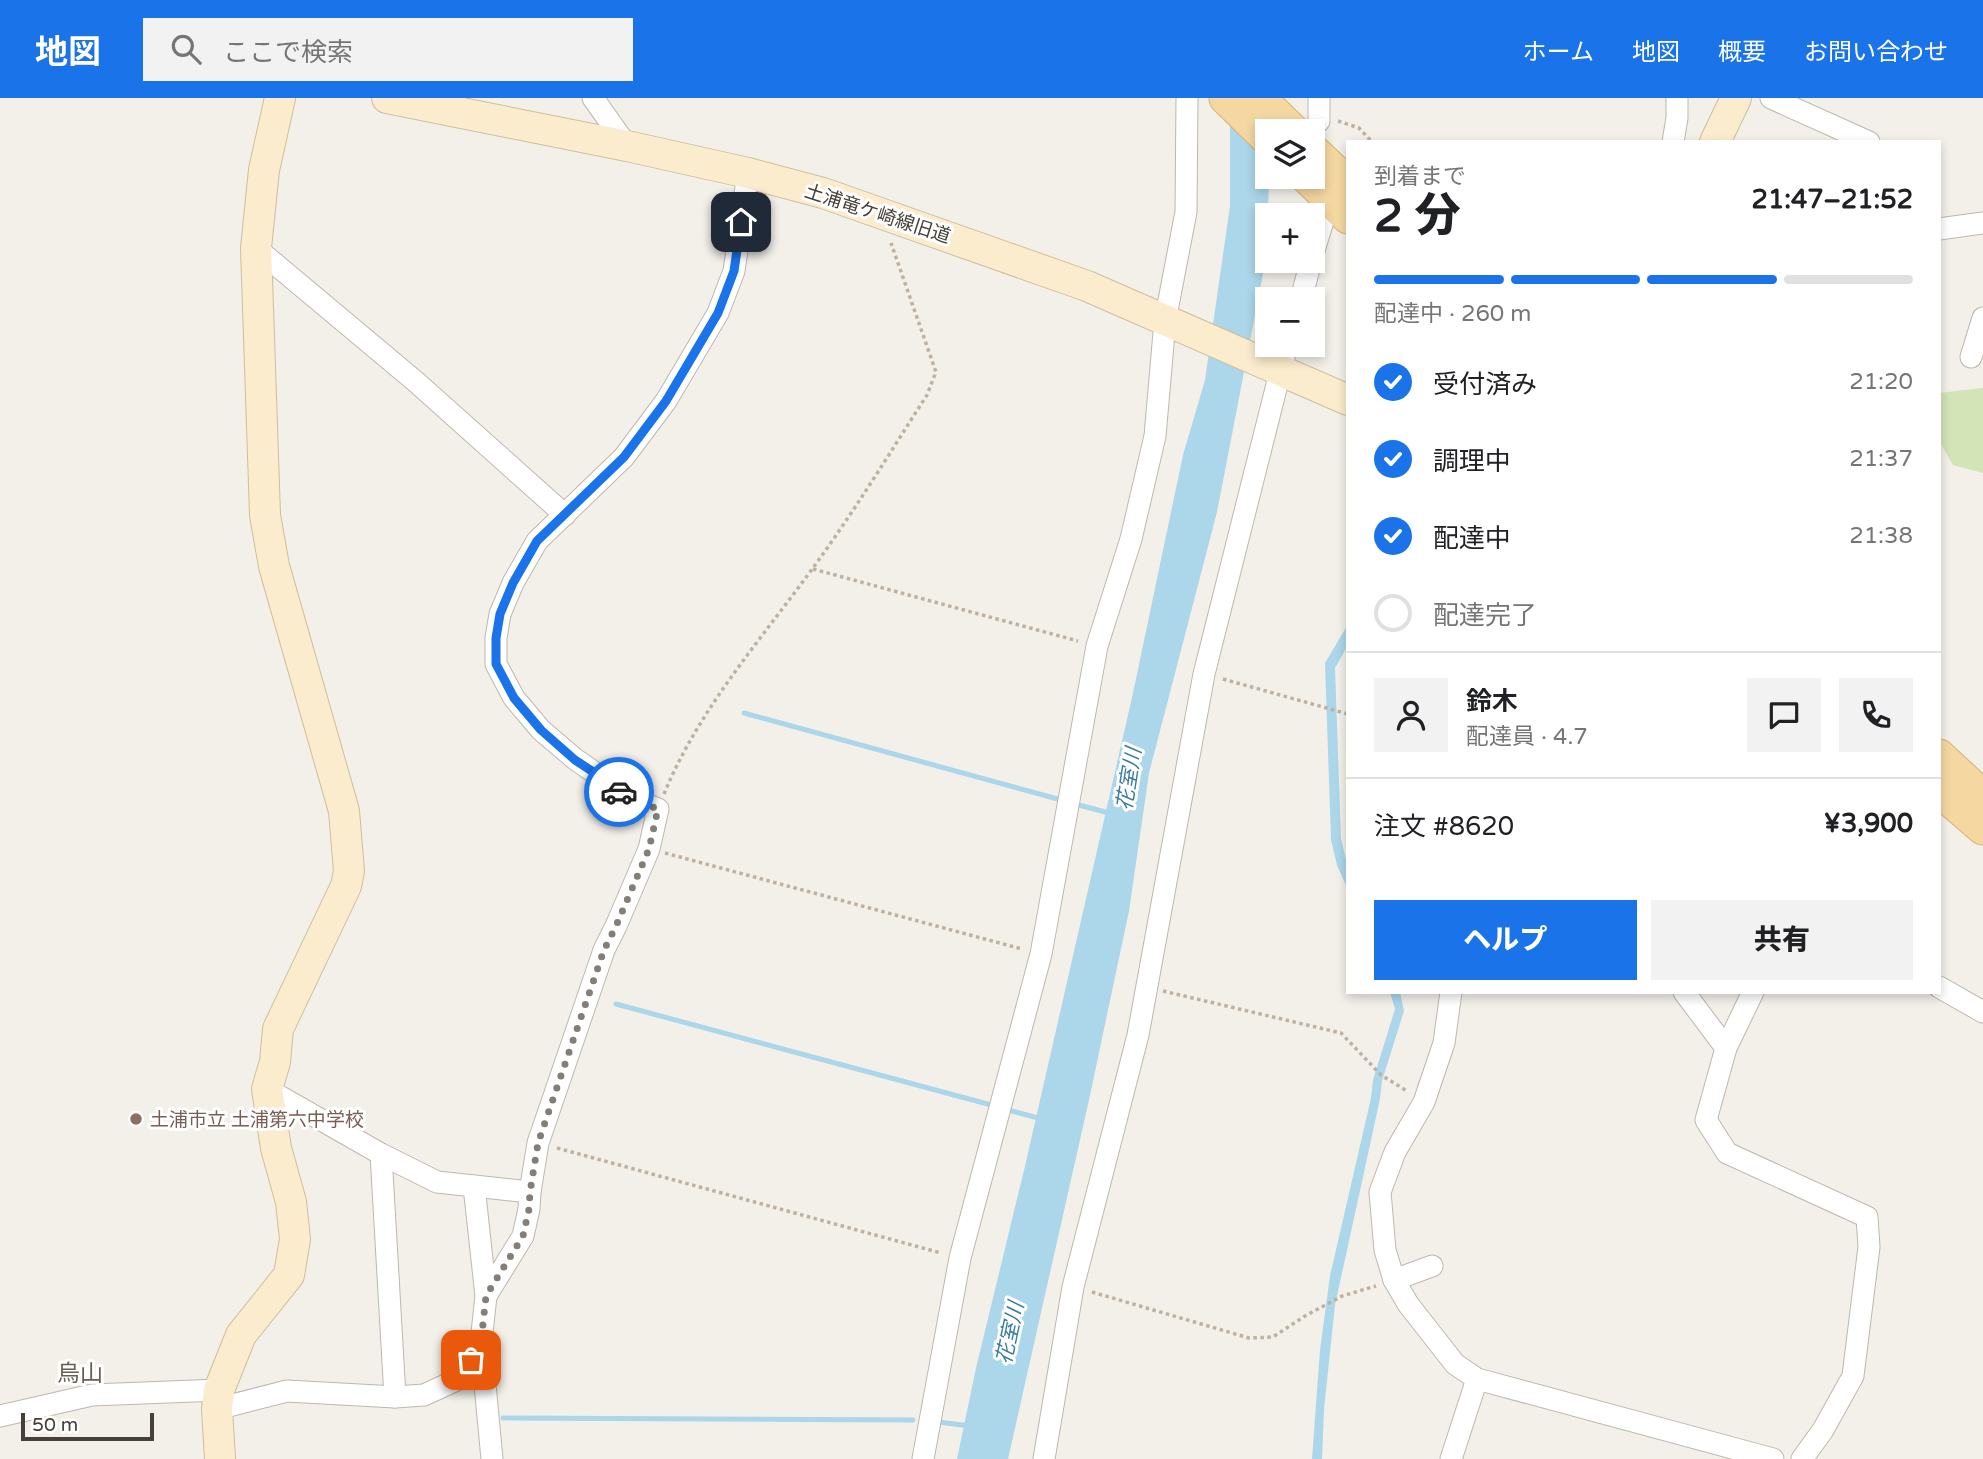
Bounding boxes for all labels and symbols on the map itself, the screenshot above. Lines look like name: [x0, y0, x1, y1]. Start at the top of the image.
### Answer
street label: 土浦竜ケ崎線旧道: [802, 180, 953, 248]
pin: [711, 192, 771, 252]
water label: 花室川: [1112, 744, 1147, 812]
courier: [584, 757, 654, 827]
place label: 土浦市立 土浦第六中学校: [150, 1109, 364, 1131]
marker: 土浦市立 土浦第六中学校: [128, 1111, 144, 1127]
water label: 花室川: [992, 1298, 1030, 1367]
pin: [441, 1330, 501, 1390]
district label: 烏山: [57, 1360, 103, 1388]
scale bar: [21, 1410, 154, 1442]

